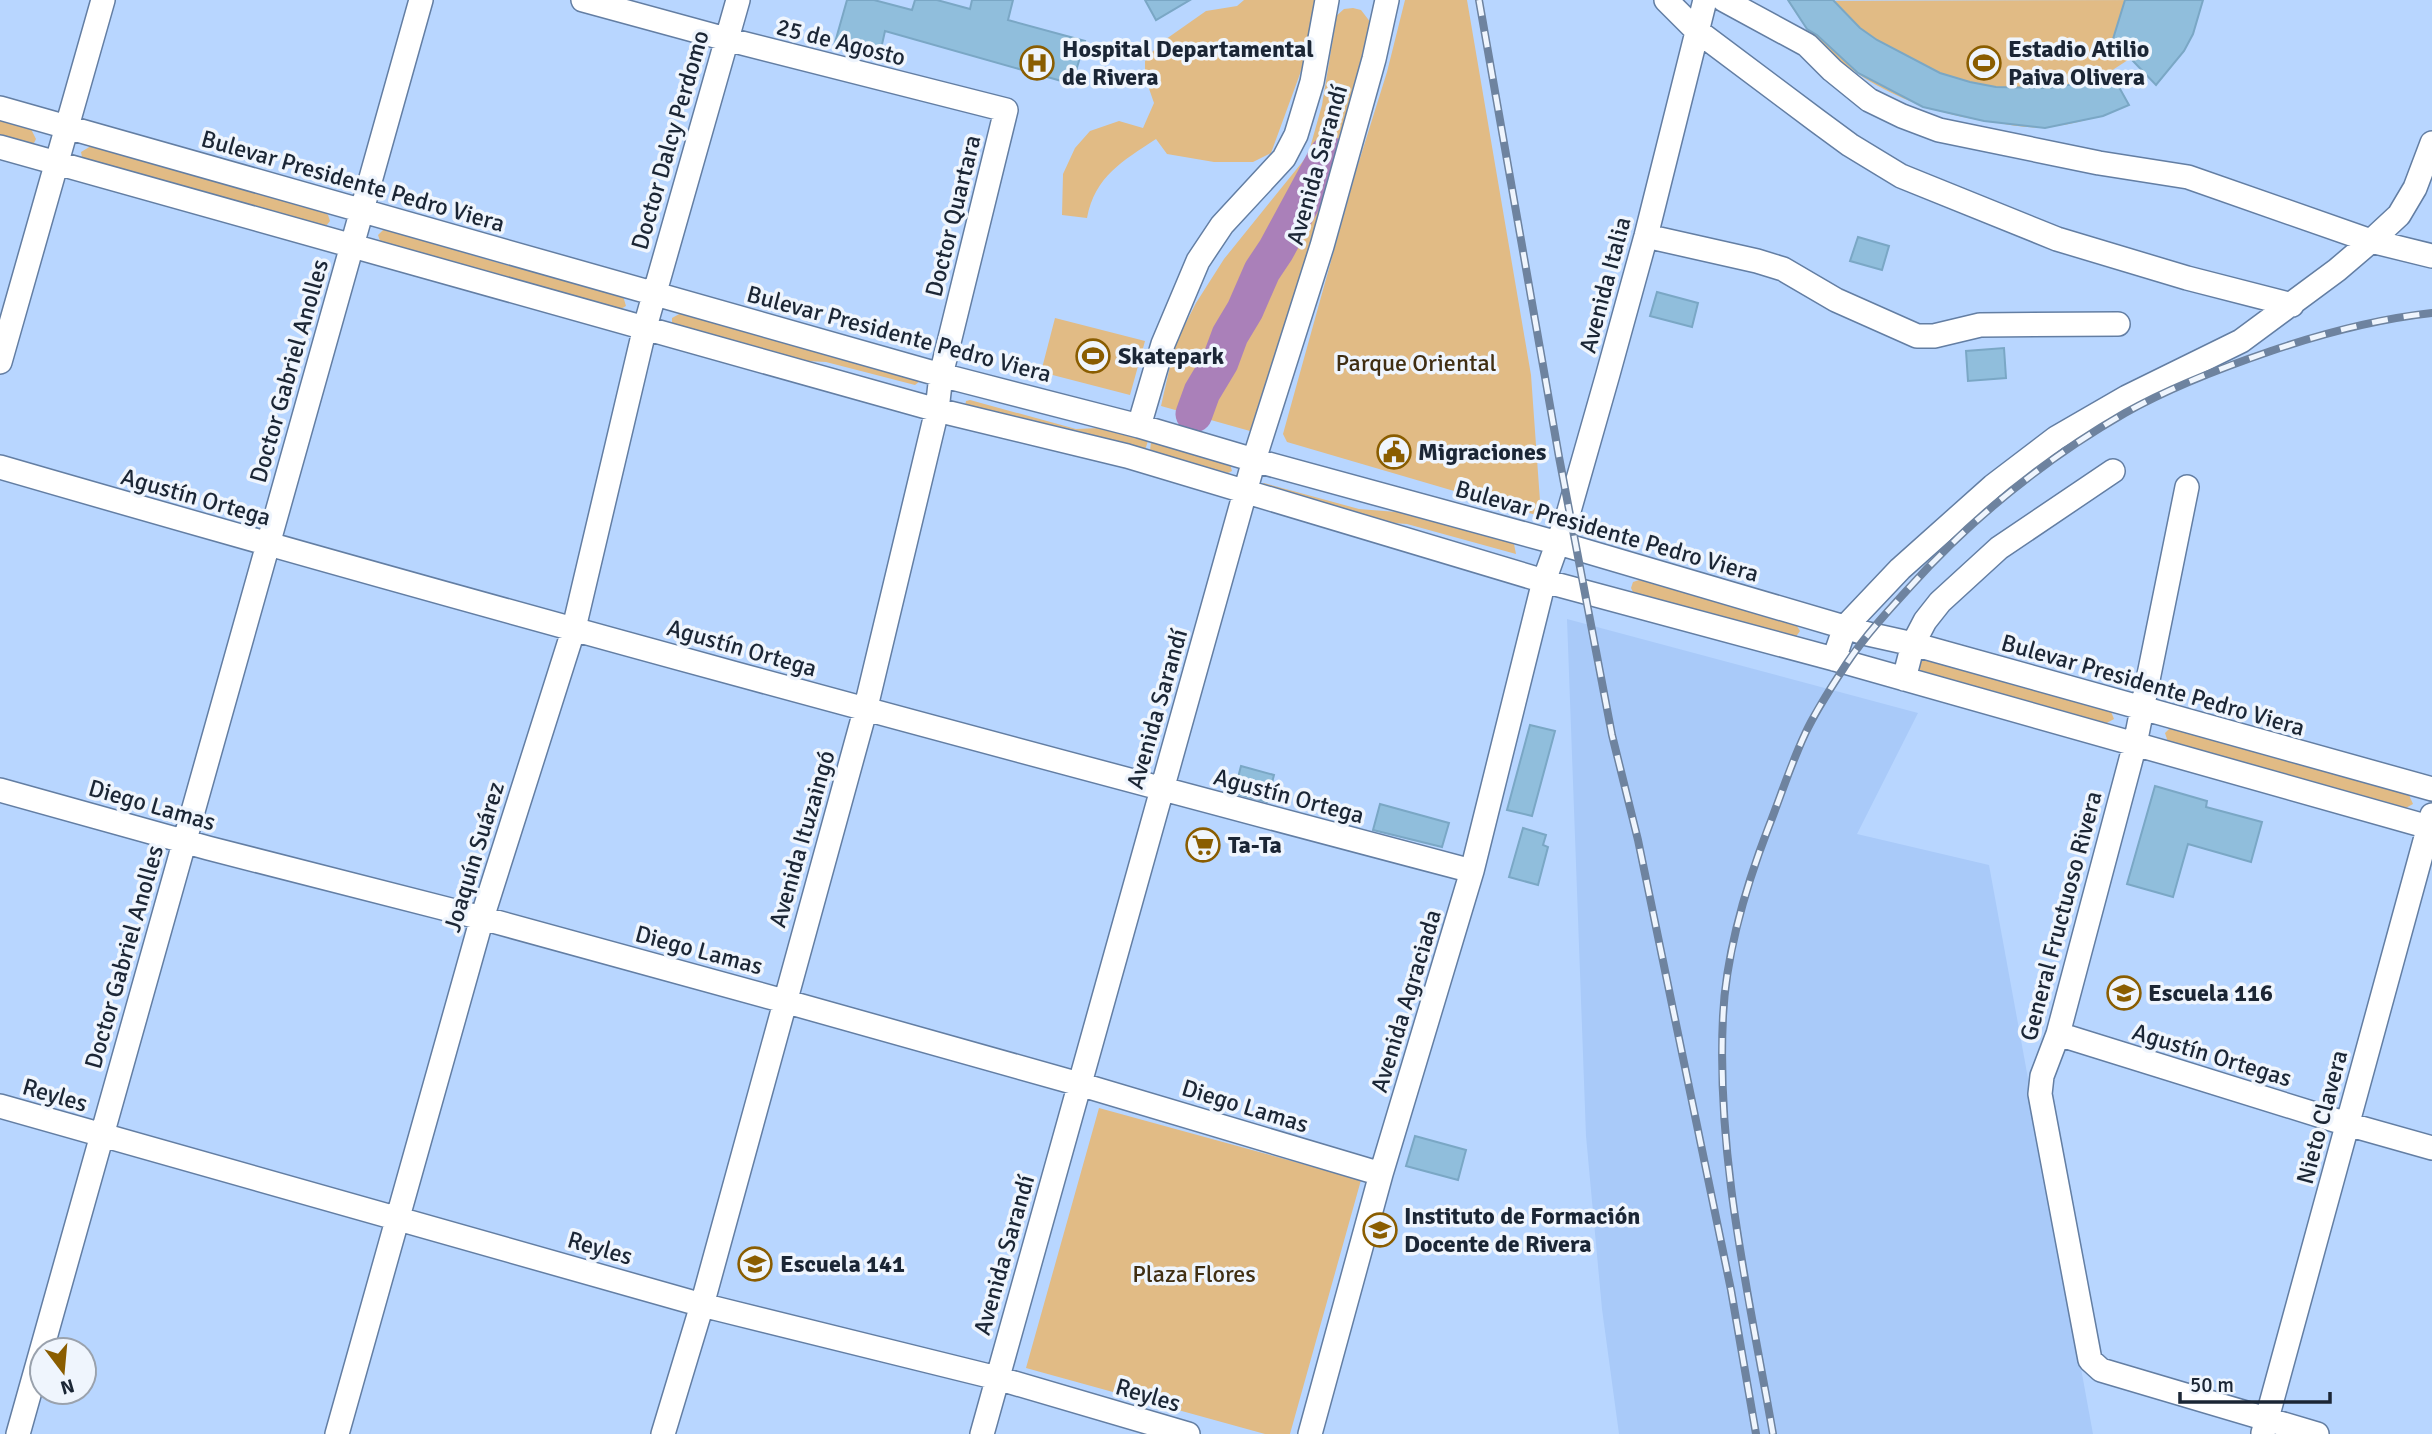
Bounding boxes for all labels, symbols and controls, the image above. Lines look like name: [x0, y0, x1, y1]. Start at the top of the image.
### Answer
street label: 25 de Agosto: [773, 11, 909, 73]
street label: Doctor Dalcy Perdomo: [624, 27, 716, 253]
place label: Hospital Departamental de Rivera: [1062, 34, 1314, 92]
place label: Estadio Atilio Paiva Olivera: [2008, 34, 2149, 92]
hospital icon: Hospital Departamental de Rivera: [1018, 44, 1056, 82]
sports icon: Estadio Atilio Paiva Olivera: [1965, 44, 2003, 82]
street label: Avenida Sarandí: [1280, 81, 1354, 249]
street label: Bulevar Presidente Pedro Viera: [198, 123, 508, 239]
street label: Doctor Quartara: [918, 132, 988, 300]
street label: Avenida Italia: [1572, 214, 1638, 356]
street label: Doctor Gabriel Anolles: [243, 256, 335, 486]
street label: Bulevar Presidente Pedro Viera: [743, 279, 1055, 389]
sports icon: Skatepark: [1074, 337, 1112, 375]
place label: Skatepark: [1118, 341, 1225, 371]
park label: Parque Oriental: [1335, 348, 1497, 378]
public building icon: Migraciones: [1375, 433, 1413, 471]
place label: Migraciones: [1418, 437, 1547, 467]
street label: Agustín Ortega: [118, 461, 274, 533]
street label: Bulevar Presidente Pedro Viera: [1452, 473, 1762, 589]
street label: Agustín Ortega: [664, 612, 820, 684]
street label: Avenida Sarandí: [1120, 625, 1194, 793]
street label: Bulevar Presidente Pedro Viera: [1998, 627, 2308, 743]
street label: Avenida Ituzaingó: [762, 747, 842, 931]
street label: Agustín Ortega: [1211, 762, 1367, 830]
street label: Diego Lamas: [85, 773, 219, 837]
street label: Joaquín Suárez: [437, 778, 511, 936]
street label: General Fructuoso Rivera: [2013, 788, 2109, 1044]
supermarket icon: Ta-Ta: [1184, 826, 1222, 864]
place label: Ta-Ta: [1228, 830, 1282, 860]
street label: Doctor Gabriel Anolles: [78, 842, 170, 1072]
street label: Avenida Agraciada: [1364, 906, 1448, 1096]
street label: Diego Lamas: [632, 919, 766, 981]
school or university icon: Escuela 116: [2105, 974, 2143, 1012]
place label: Escuela 116: [2148, 978, 2273, 1008]
street label: Agustín Ortegas: [2129, 1017, 2295, 1093]
street label: Nieto Clavera: [2290, 1047, 2354, 1187]
street label: Reyles: [19, 1071, 91, 1119]
street label: Diego Lamas: [1178, 1073, 1312, 1139]
street label: Avenida Sarandí: [967, 1171, 1041, 1339]
place label: Instituto de Formación Docente de Rivera: [1404, 1201, 1640, 1259]
school or university icon: Instituto de Formación Docente de Rivera: [1361, 1211, 1399, 1249]
street label: Reyles: [564, 1224, 636, 1272]
school or university icon: Escuela 141: [736, 1245, 774, 1283]
place label: Escuela 141: [780, 1249, 905, 1279]
park label: Plaza Flores: [1132, 1259, 1256, 1289]
north arrow: [28, 1336, 98, 1406]
scale bar: [2180, 1360, 2330, 1404]
street label: Reyles: [1112, 1371, 1184, 1419]
text: 50 m: [2190, 1372, 2234, 1398]
text: N: [58, 1373, 77, 1400]

